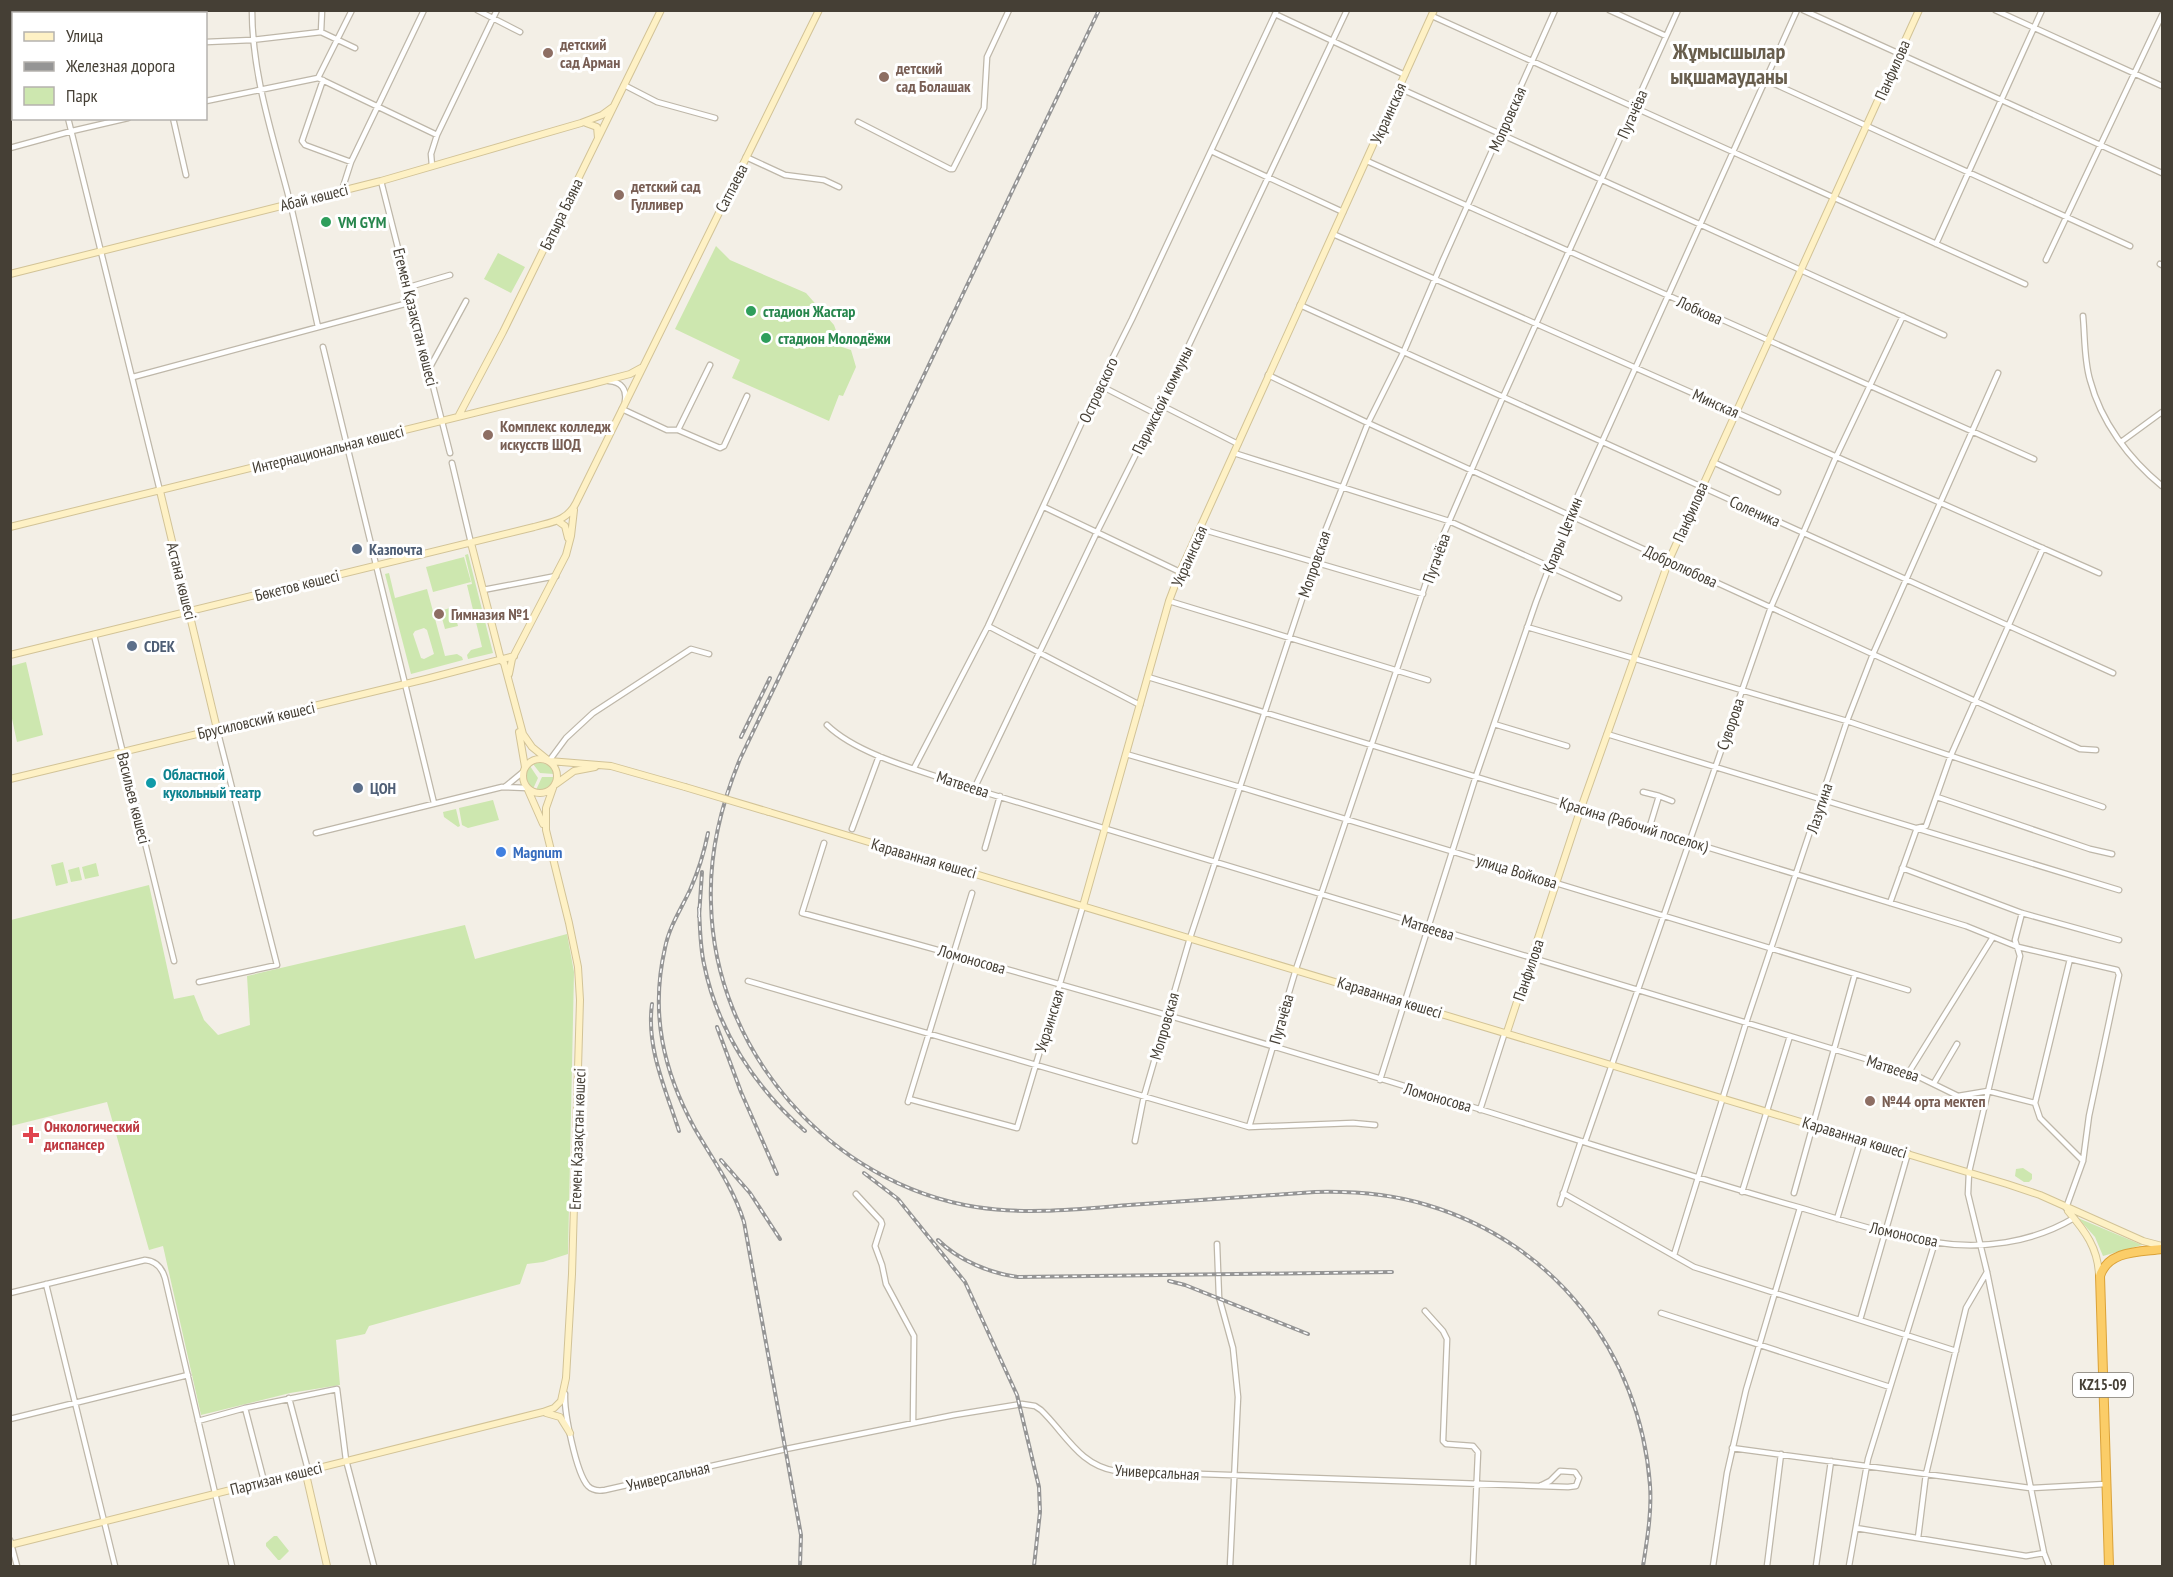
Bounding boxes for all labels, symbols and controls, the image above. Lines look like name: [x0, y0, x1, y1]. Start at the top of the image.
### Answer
legend: [12, 12, 207, 120]
text: Улица: [66, 24, 103, 47]
place label: детский сад Арман: [559, 34, 620, 72]
district label: Жұмысшылар ықшамауданы: [1670, 37, 1788, 90]
street label: Панфилова: [1870, 37, 1914, 103]
marker: детский сад Арман: [541, 46, 555, 60]
text: Железная дорога: [65, 54, 175, 77]
place label: детский сад Болашак: [895, 58, 971, 96]
marker: детский сад Болашак: [877, 70, 891, 84]
street label: Украинская: [1366, 79, 1410, 147]
text: Парк: [66, 84, 97, 107]
street label: Мопровская: [1484, 84, 1530, 154]
street label: Пугачёва: [1612, 86, 1652, 142]
street label: Сатпаева: [710, 160, 752, 216]
street label: Батыра Баяна: [535, 175, 587, 253]
place label: детский сад Гулливер: [630, 176, 701, 214]
street label: Абай көшесі: [278, 179, 350, 215]
marker: детский сад Гулливер: [612, 188, 626, 202]
place label: VM GYM: [337, 212, 386, 232]
marker: VM GYM: [319, 215, 333, 229]
street label: Егемен Қазақстан көшесі: [389, 246, 443, 388]
street label: Лобкова: [1673, 291, 1726, 329]
place label: стадион Жастар: [763, 301, 856, 321]
marker: стадион Жастар: [744, 304, 758, 318]
place label: стадион Молодёжи: [778, 328, 891, 348]
marker: стадион Молодёжи: [759, 331, 773, 345]
street label: Парижской коммуны: [1127, 343, 1197, 457]
street label: Островского: [1074, 354, 1122, 426]
street label: Минская: [1690, 384, 1742, 422]
place label: Комплекс колледж искусств ШОД: [500, 416, 612, 454]
street label: Интернациональная көшесі: [250, 420, 406, 478]
marker: Комплекс колледж искусств ШОД: [481, 428, 495, 442]
street label: Панфилова: [1668, 479, 1712, 545]
street label: Соленика: [1727, 491, 1783, 531]
street label: Клары Цеткин: [1538, 494, 1586, 576]
street label: Украинская: [1167, 522, 1211, 590]
street label: Мопровская: [1293, 528, 1335, 600]
street label: Пугачёва: [1418, 530, 1454, 586]
place label: Казпочта: [369, 539, 423, 559]
street label: Астана көшесі: [163, 540, 201, 622]
street label: Добролюбова: [1641, 540, 1721, 592]
marker: Казпочта: [350, 542, 364, 556]
street label: Бөкетов көшесі: [253, 565, 341, 605]
place label: Гимназия №1: [451, 604, 530, 624]
marker: Гимназия №1: [432, 607, 446, 621]
place label: CDEK: [144, 636, 176, 656]
marker: CDEK: [125, 639, 139, 653]
street label: Суворова: [1712, 696, 1748, 752]
street label: Брусиловский көшесі: [195, 697, 317, 743]
street label: Васильев көшесі: [113, 750, 155, 846]
place label: Областной кукольный театр: [163, 764, 261, 802]
street label: Матвеева: [934, 766, 992, 802]
marker: Областной кукольный театр: [144, 776, 158, 790]
place label: ЦОН: [370, 778, 396, 798]
street label: Лазутина: [1801, 780, 1836, 837]
marker: ЦОН: [351, 781, 365, 795]
street label: Красина (Рабочий поселок): [1557, 792, 1711, 856]
street label: Караванная көшесі: [869, 833, 979, 883]
place label: Magnum: [513, 842, 562, 862]
marker: Magnum: [494, 845, 508, 859]
street label: улица Войкова: [1474, 849, 1560, 893]
street label: Матвеева: [1399, 910, 1457, 944]
street label: Панфилова: [1508, 937, 1548, 1003]
street label: Ломоносова: [935, 940, 1008, 978]
street label: Караванная көшесі: [1335, 972, 1445, 1022]
street label: Украинская: [1030, 987, 1068, 1055]
street label: Мопровская: [1145, 990, 1183, 1062]
street label: Пугачёва: [1264, 992, 1298, 1046]
street label: Матвеева: [1864, 1050, 1922, 1086]
street label: Егемен Қазақстан көшесі: [565, 1068, 589, 1210]
street label: Ломоносова: [1401, 1078, 1474, 1116]
place label: №44 орта мектеп: [1882, 1091, 1986, 1111]
marker: №44 орта мектеп: [1863, 1094, 1877, 1108]
street label: Караванная көшесі: [1800, 1112, 1910, 1162]
place label: Онкологический диспансер: [43, 1116, 140, 1154]
marker: Онкологический диспансер: [22, 1126, 40, 1144]
street label: Ломоносова: [1867, 1217, 1940, 1251]
road number: KZ15-09: [2073, 1373, 2133, 1397]
street label: Партизан көшесі: [228, 1457, 324, 1499]
street label: Универсальная: [624, 1457, 712, 1495]
street label: Универсальная: [1114, 1460, 1200, 1484]

